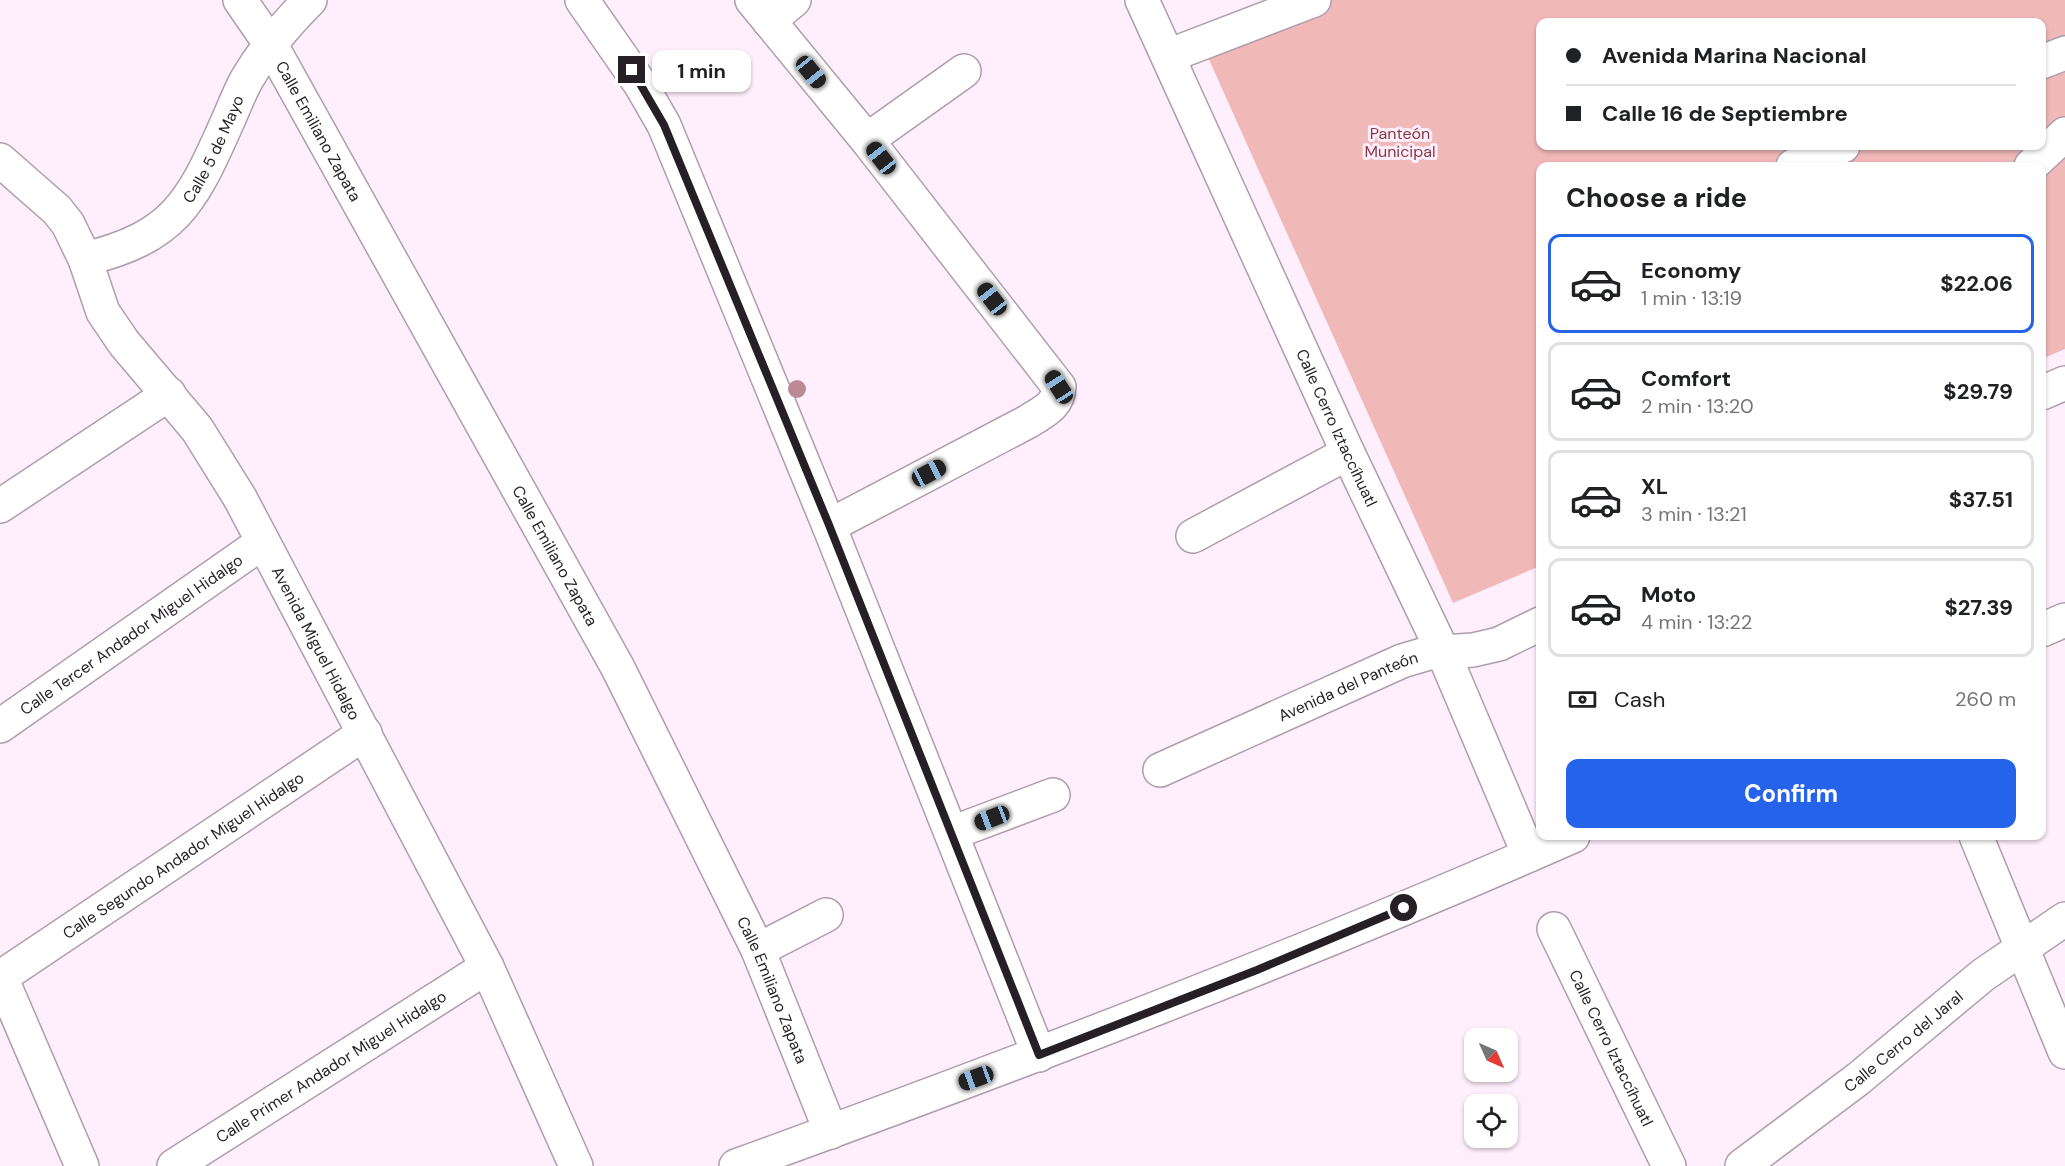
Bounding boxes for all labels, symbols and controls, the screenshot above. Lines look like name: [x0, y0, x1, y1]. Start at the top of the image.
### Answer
text: Avenida Marina Nacional: [1602, 41, 1867, 70]
callout: 1 min: [653, 49, 752, 91]
car: [793, 52, 829, 92]
route end: [618, 56, 645, 83]
street label: Calle Emiliano Zapata: [271, 57, 366, 205]
text: 1 min: [677, 58, 726, 84]
street label: Calle 5 de Mayo: [178, 92, 248, 207]
text: Calle 16 de Septiembre: [1602, 99, 1848, 128]
park label: Panteón Municipal: [1365, 123, 1435, 162]
car: [863, 138, 899, 178]
text: Choose a ride: [1566, 180, 1747, 215]
text: Economy: [1641, 256, 1741, 285]
icon: car: [1569, 257, 1623, 311]
text: $22.06: [1940, 269, 2013, 298]
car: [974, 279, 1010, 319]
text: 1 min · 13:19: [1641, 285, 1742, 311]
street label: Calle Cerro Iztaccíhuatl: [1292, 346, 1382, 510]
text: Comfort: [1641, 364, 1731, 393]
icon: car: [1569, 365, 1623, 419]
car: [1042, 367, 1076, 407]
text: $29.79: [1943, 377, 2013, 406]
text: 2 min · 13:20: [1641, 393, 1754, 419]
car: [909, 457, 949, 489]
text: XL: [1641, 472, 1668, 501]
icon: car: [1569, 473, 1623, 527]
street label: Calle Emiliano Zapata: [508, 481, 603, 630]
text: $37.51: [1949, 485, 2013, 514]
text: 3 min · 13:21: [1641, 501, 1747, 527]
street label: Calle Tercer Andador Miguel Hidalgo: [16, 549, 247, 719]
street label: Avenida Miguel Hidalgo: [267, 563, 365, 723]
text: Moto: [1641, 580, 1696, 609]
icon: car: [1569, 581, 1623, 635]
text: $27.39: [1944, 593, 2013, 622]
text: 4 min · 13:22: [1641, 609, 1752, 635]
street label: Avenida del Panteón: [1275, 646, 1420, 726]
icon: cash: [1566, 683, 1599, 716]
text: Cash: [1614, 685, 1665, 714]
text: 260 m: [1955, 686, 2016, 712]
button: Confirm: [1566, 759, 2016, 828]
street label: Calle Segundo Andador Miguel Hidalgo: [58, 767, 308, 943]
car: [972, 803, 1012, 833]
route start: [1390, 894, 1417, 921]
street label: Calle Emiliano Zapata: [732, 913, 813, 1067]
street label: Calle Cerro Iztaccíhuatl: [1565, 966, 1658, 1129]
street label: Calle Primer Andador Miguel Hidalgo: [212, 985, 450, 1147]
street label: Calle Cerro del Jaral: [1839, 986, 1967, 1097]
north arrow: [1464, 1028, 1518, 1082]
map controls: [1464, 1028, 1518, 1148]
car: [956, 1063, 996, 1093]
button: locate: [1464, 1094, 1518, 1148]

